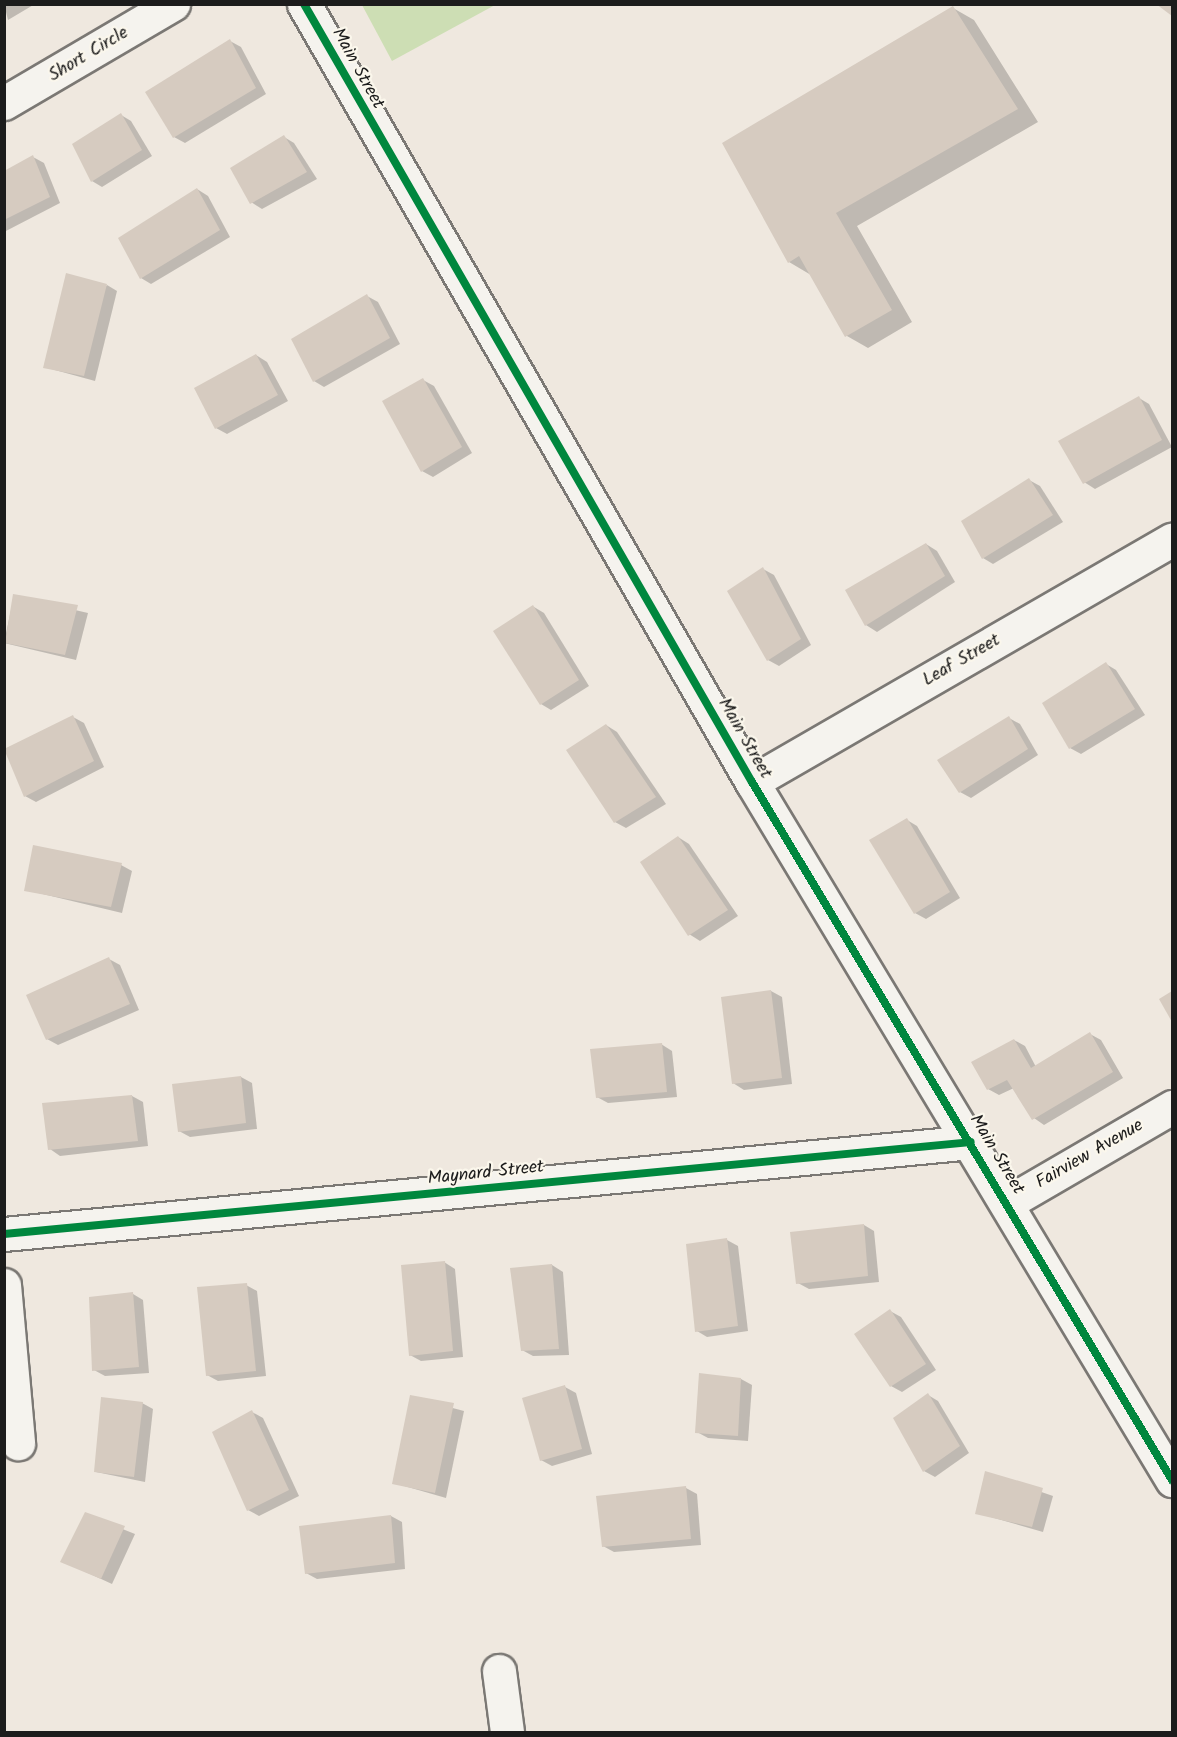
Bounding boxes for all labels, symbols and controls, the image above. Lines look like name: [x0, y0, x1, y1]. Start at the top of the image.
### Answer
street label: Short Circle: [45, 23, 133, 87]
street label: Main Street: [326, 25, 388, 113]
street label: Leaf Street: [919, 630, 1005, 692]
street label: Main Street: [712, 695, 776, 783]
street label: Main Street: [964, 1111, 1028, 1199]
street label: Fairview Avenue: [1032, 1116, 1148, 1194]
street label: Maynard Street: [427, 1157, 545, 1191]

